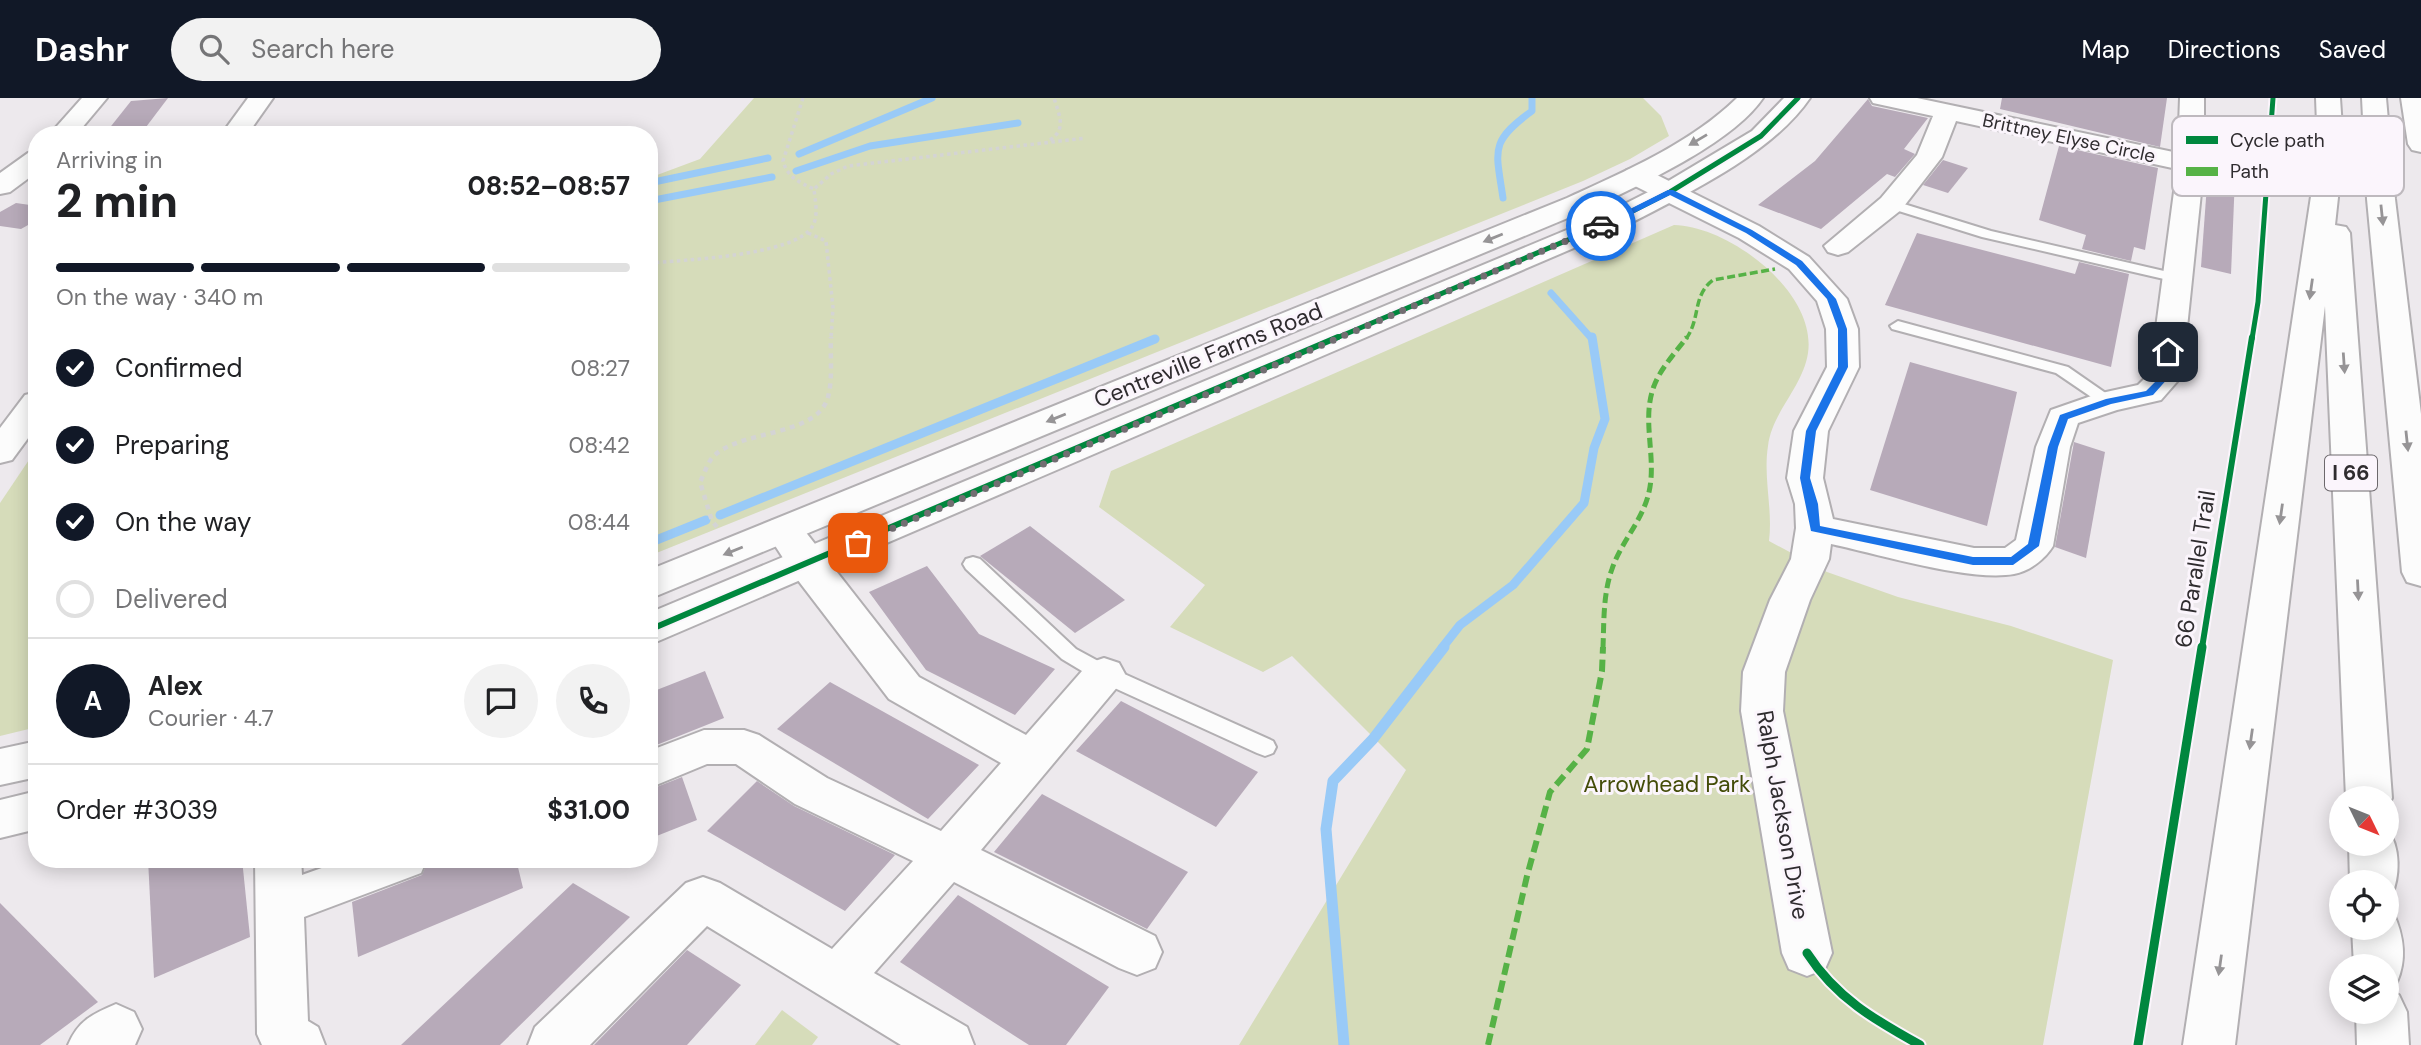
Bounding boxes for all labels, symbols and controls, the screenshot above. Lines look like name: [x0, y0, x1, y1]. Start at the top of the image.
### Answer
search box: [171, 18, 661, 81]
text: Dashr: [35, 28, 129, 71]
icon: search: [195, 30, 233, 68]
text: Search here: [251, 32, 395, 66]
text: Map: [2082, 34, 2130, 65]
text: Directions: [2168, 34, 2281, 65]
text: Saved: [2319, 34, 2386, 65]
street label: Brittney Elyse Circle: [1980, 107, 2158, 169]
legend: [2172, 116, 2404, 196]
text: Cycle path: [2230, 128, 2325, 153]
one-way arrow: [1688, 134, 1707, 146]
text: Arriving in: [56, 145, 162, 175]
text: Path: [2230, 159, 2269, 184]
text: 08:52–08:57: [468, 169, 630, 203]
text: 2 min: [56, 171, 178, 231]
courier: [1566, 191, 1636, 261]
one-way arrow: [2377, 204, 2388, 226]
icon: car: [1582, 207, 1620, 245]
one-way arrow: [1483, 233, 1504, 244]
one-way arrow: [2306, 278, 2317, 300]
text: On the way · 340 m: [56, 282, 263, 312]
street label: Centreville Farms Road: [1089, 295, 1327, 415]
pin: [2138, 322, 2198, 382]
icon: home: [2149, 333, 2187, 371]
icon: check: [56, 349, 94, 387]
text: Confirmed: [115, 351, 242, 385]
one-way arrow: [2339, 352, 2350, 374]
text: 08:27: [570, 353, 630, 383]
one-way arrow: [1046, 413, 1067, 424]
icon: check: [56, 426, 94, 464]
text: Preparing: [115, 428, 230, 462]
text: 08:42: [568, 430, 630, 460]
one-way arrow: [2401, 430, 2412, 452]
road number: I 66: [2325, 456, 2377, 490]
street label: 66 Parallel Trail: [2168, 488, 2222, 650]
icon: check: [56, 503, 94, 541]
one-way arrow: [2276, 503, 2287, 525]
text: On the way: [115, 505, 251, 539]
text: 08:44: [568, 507, 630, 537]
pin: [828, 513, 888, 573]
icon: bag: [839, 524, 877, 562]
one-way arrow: [722, 546, 743, 557]
one-way arrow: [2352, 579, 2363, 601]
text: Delivered: [115, 582, 228, 616]
button: chat: [464, 664, 538, 738]
button: phone: [556, 664, 630, 738]
text: Alex: [148, 669, 203, 703]
text: A: [84, 684, 102, 718]
text: Courier · 4.7: [148, 703, 274, 733]
street label: Ralph Jackson Drive: [1750, 708, 1816, 922]
one-way arrow: [2245, 729, 2256, 751]
park label: Arrowhead Park: [1583, 769, 1751, 799]
north arrow: [2329, 786, 2399, 856]
map controls: [2329, 786, 2399, 1024]
text: Order #3039: [56, 793, 218, 827]
text: $31.00: [547, 793, 630, 827]
button: locate: [2329, 870, 2399, 940]
one-way arrow: [2214, 954, 2225, 976]
button: layers: [2329, 954, 2399, 1024]

